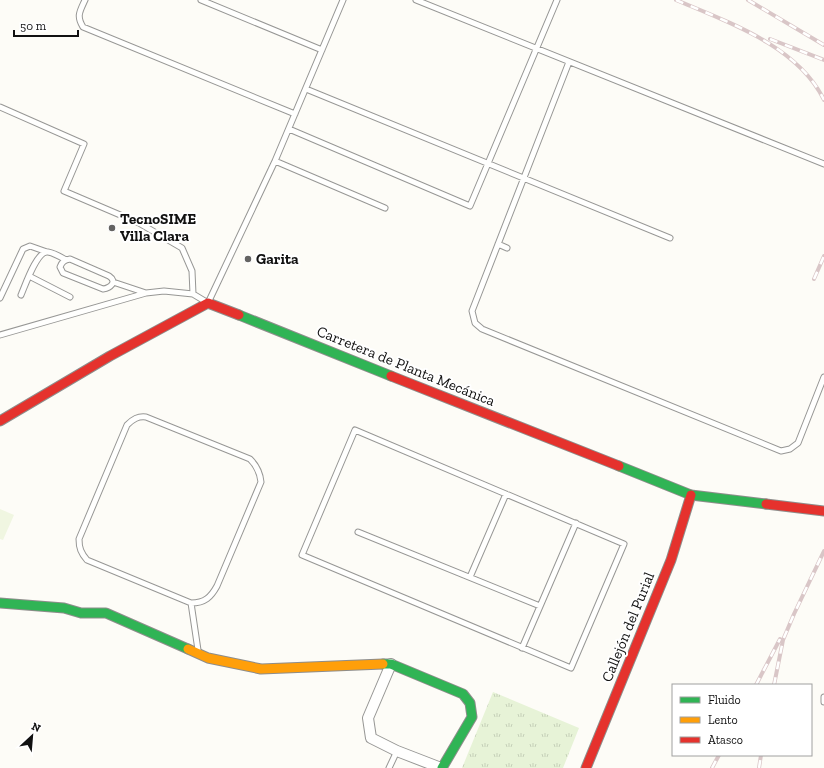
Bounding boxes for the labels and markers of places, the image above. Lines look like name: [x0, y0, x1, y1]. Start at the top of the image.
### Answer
place label: TecnoSIME Villa Clara: [120, 210, 196, 245]
marker: TecnoSIME Villa Clara: [107, 223, 117, 233]
place label: Garita: [256, 250, 299, 268]
marker: Garita: [243, 254, 253, 264]

